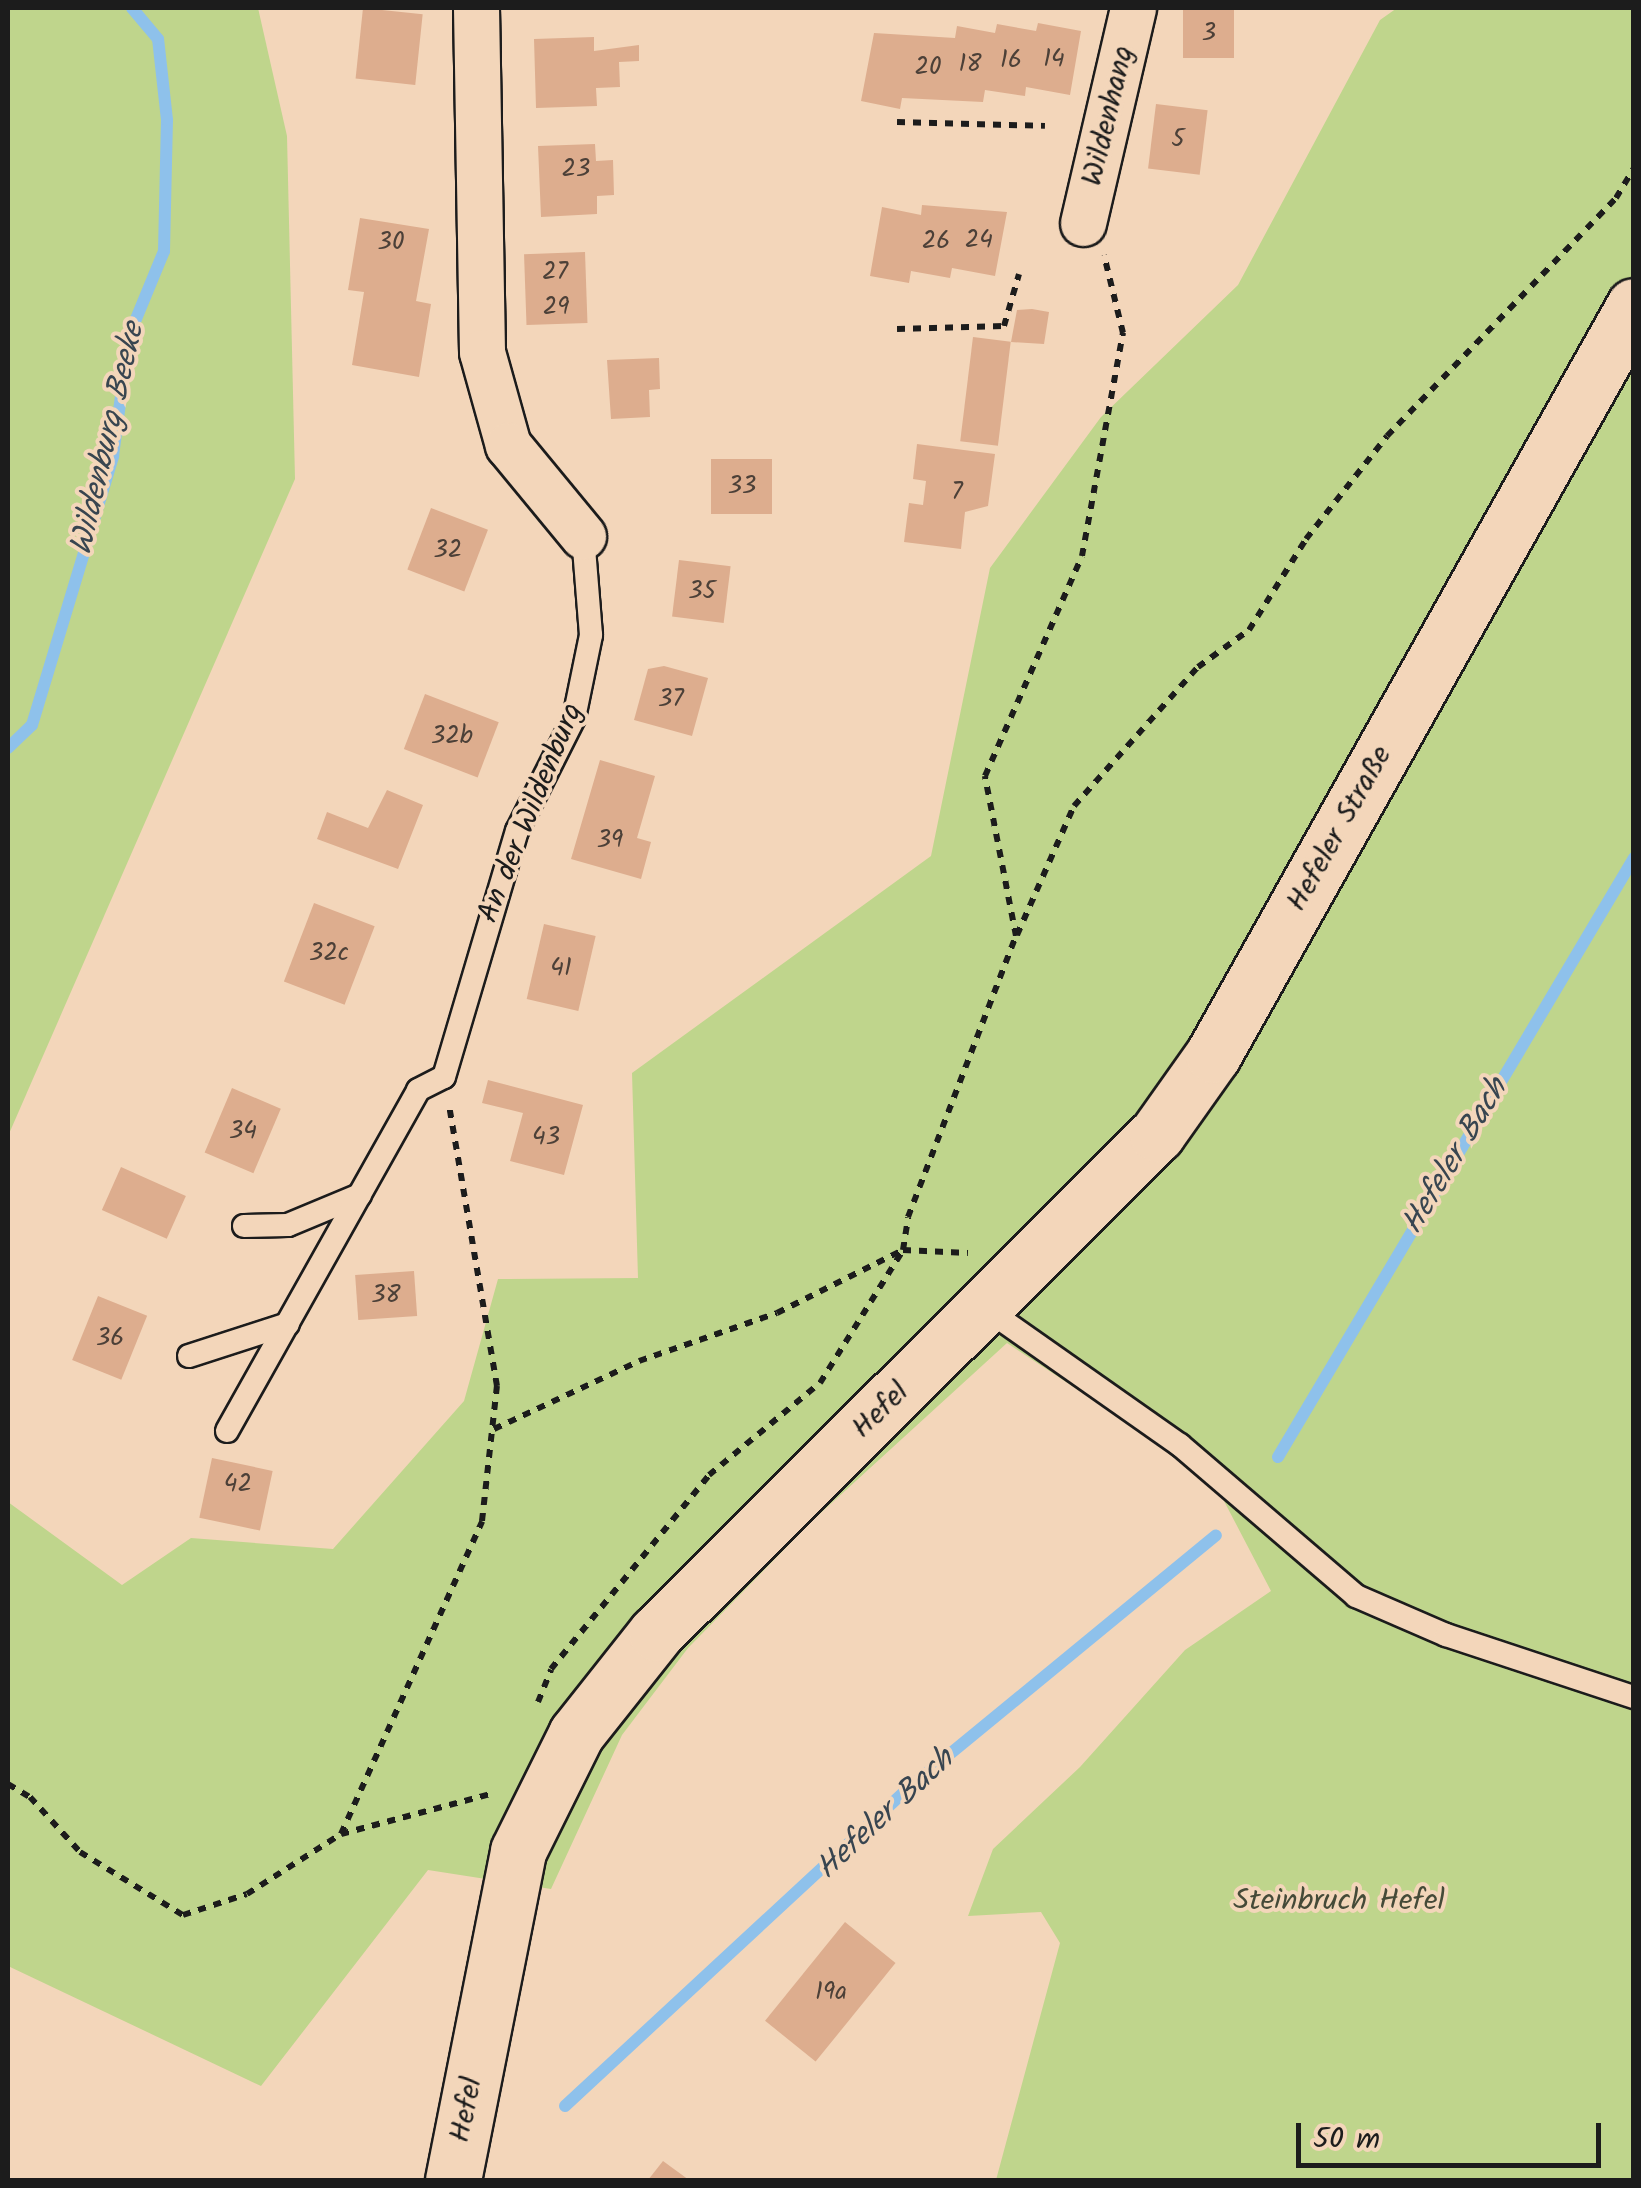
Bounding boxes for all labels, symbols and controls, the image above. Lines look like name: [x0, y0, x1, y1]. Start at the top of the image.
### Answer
house number: 3: [1202, 18, 1216, 48]
street label: Wildenhang: [1075, 42, 1143, 190]
house number: 14: [1043, 44, 1065, 74]
house number: 16: [1000, 45, 1022, 75]
house number: 18: [959, 49, 981, 79]
house number: 20: [914, 52, 942, 82]
house number: 5: [1171, 124, 1185, 154]
house number: 23: [562, 154, 590, 184]
house number: 24: [965, 225, 993, 255]
house number: 26: [922, 226, 950, 256]
house number: 30: [378, 227, 404, 257]
house number: 27: [542, 257, 568, 287]
house number: 29: [543, 292, 569, 322]
water label: Wildenburg Beeke: [64, 319, 154, 559]
house number: 33: [728, 471, 756, 501]
house number: 7: [951, 477, 963, 507]
house number: 32: [434, 535, 462, 565]
house number: 35: [688, 576, 716, 606]
house number: 37: [658, 684, 684, 714]
street label: An der Wildenburg: [471, 698, 591, 928]
house number: 32b: [431, 721, 473, 751]
street label: Hefeler Straße: [1280, 740, 1400, 918]
house number: 39: [597, 825, 623, 855]
house number: 32c: [309, 938, 349, 968]
house number: 41: [550, 953, 572, 983]
water label: Hefeler Bach: [1395, 1072, 1517, 1242]
house number: 34: [229, 1116, 257, 1146]
house number: 43: [532, 1122, 560, 1152]
house number: 38: [371, 1280, 401, 1310]
house number: 36: [96, 1323, 124, 1353]
street label: Hefel: [845, 1375, 917, 1447]
house number: 42: [224, 1469, 252, 1499]
water label: Hefeler Bach: [809, 1741, 963, 1889]
park label: Steinbruch Hefel: [1233, 1883, 1445, 1919]
house number: 19a: [815, 1977, 847, 2007]
street label: Hefel: [443, 2074, 491, 2146]
scale bar: [1301, 2103, 1606, 2165]
text: 50 m: [1313, 2116, 1380, 2164]

